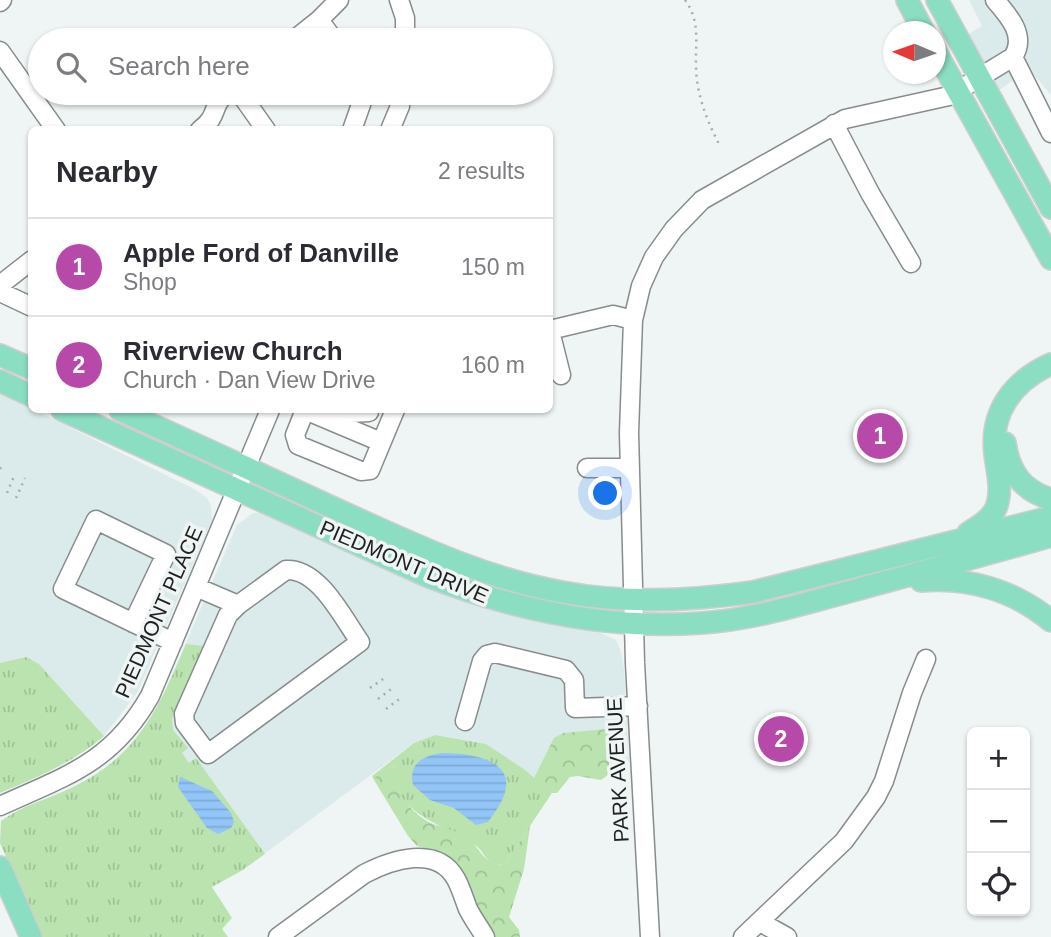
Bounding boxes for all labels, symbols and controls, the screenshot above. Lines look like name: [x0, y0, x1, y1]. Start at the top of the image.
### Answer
north arrow: [883, 21, 946, 84]
search box: [28, 28, 553, 105]
icon: search: [52, 48, 90, 86]
text: Search here: [108, 51, 250, 81]
text: Nearby: [56, 155, 158, 188]
text: 2 results: [438, 158, 525, 184]
text: Apple Ford of Danville: [123, 238, 399, 268]
text: 1: [73, 254, 85, 280]
text: 150 m: [461, 254, 525, 280]
text: Shop: [123, 269, 177, 295]
text: Riverview Church: [123, 336, 343, 366]
text: 2: [73, 352, 85, 378]
text: 160 m: [461, 352, 525, 378]
text: Church · Dan View Drive: [123, 367, 376, 393]
pin: 1: [857, 410, 903, 462]
your location: [588, 476, 622, 510]
street label: PIEDMONT DRIVE: [317, 516, 492, 607]
street label: PIEDMONT PLACE: [110, 523, 207, 701]
street label: PARK AVENUE: [602, 697, 633, 843]
pin: 2: [758, 713, 804, 765]
map controls: [967, 727, 1030, 916]
button: +: [967, 727, 1030, 790]
button: −: [967, 790, 1030, 853]
button: locate: [967, 853, 1030, 916]

